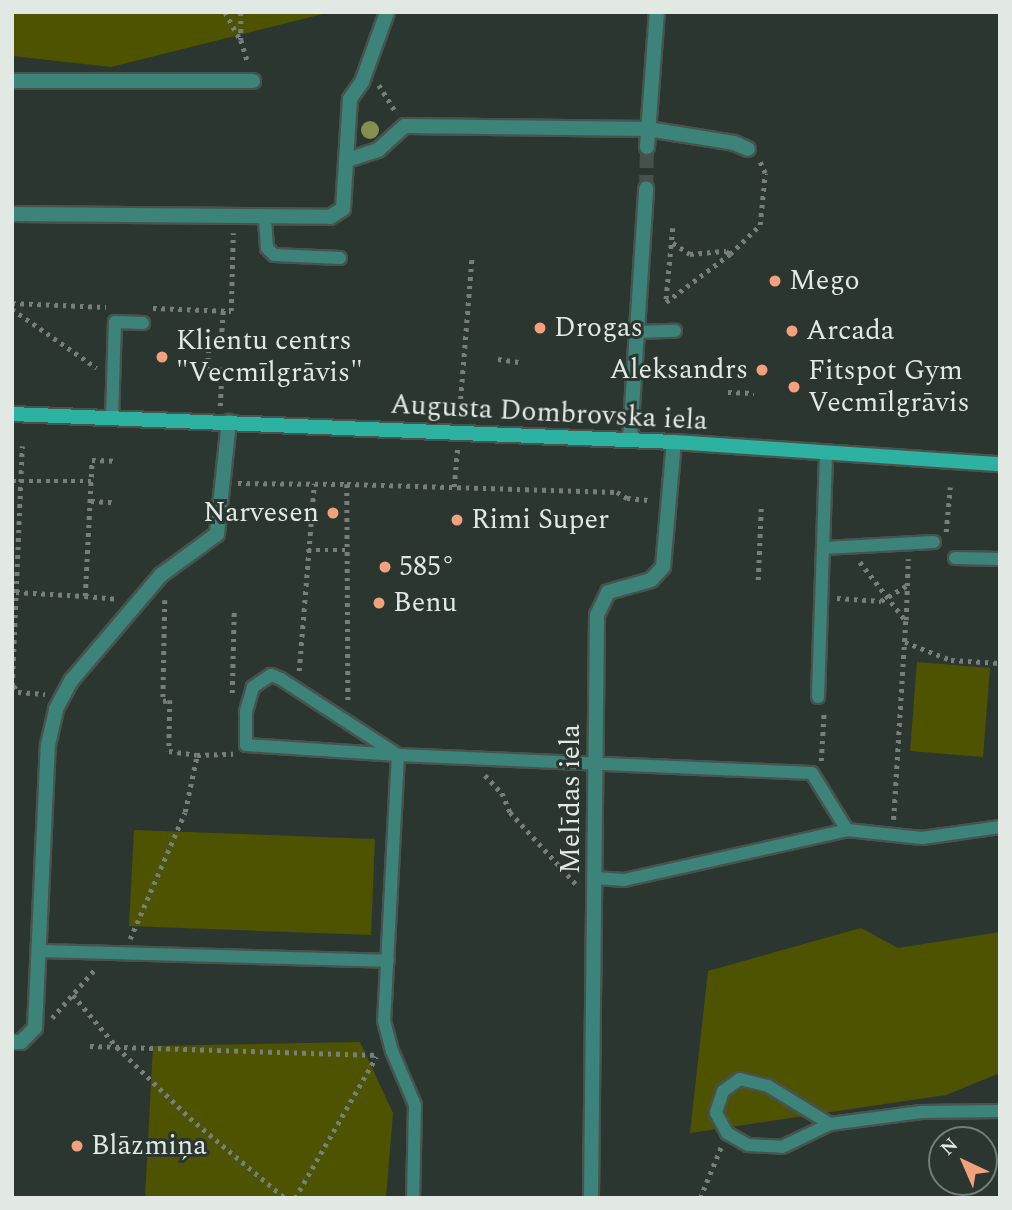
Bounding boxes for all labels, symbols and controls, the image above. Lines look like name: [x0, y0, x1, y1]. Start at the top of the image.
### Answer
place label: Mego: [789, 264, 860, 298]
marker: Mego: [767, 273, 783, 289]
place label: Drogas: [554, 311, 643, 345]
place label: Arcada: [806, 314, 895, 348]
marker: Drogas: [532, 320, 548, 336]
marker: Arcada: [784, 323, 800, 339]
place label: Klientu centrs "Vecmīlgrāvis": [176, 324, 363, 390]
marker: Klientu centrs "Vecmīlgrāvis": [154, 349, 170, 365]
place label: Aleksandrs: [609, 353, 748, 387]
place label: Fitspot Gym Vecmīlgrāvis: [808, 354, 970, 420]
marker: Aleksandrs: [754, 362, 770, 378]
marker: Fitspot Gym Vecmīlgrāvis: [786, 379, 802, 395]
street label: Augusta Dombrovska iela: [389, 388, 709, 438]
place label: Narvesen: [203, 496, 319, 530]
place label: Rimi Super: [471, 503, 609, 537]
marker: Narvesen: [325, 505, 341, 521]
marker: Rimi Super: [449, 512, 465, 528]
place label: 585°: [399, 550, 455, 584]
marker: 585°: [377, 559, 393, 575]
place label: Benu: [393, 586, 457, 620]
marker: Benu: [371, 595, 387, 611]
street label: Melīdas iela: [554, 724, 588, 874]
north arrow: [928, 1126, 998, 1196]
place label: Blāzmiņa: [91, 1129, 207, 1163]
text: N: [934, 1131, 965, 1163]
marker: Blāzmiņa: [69, 1138, 85, 1154]

